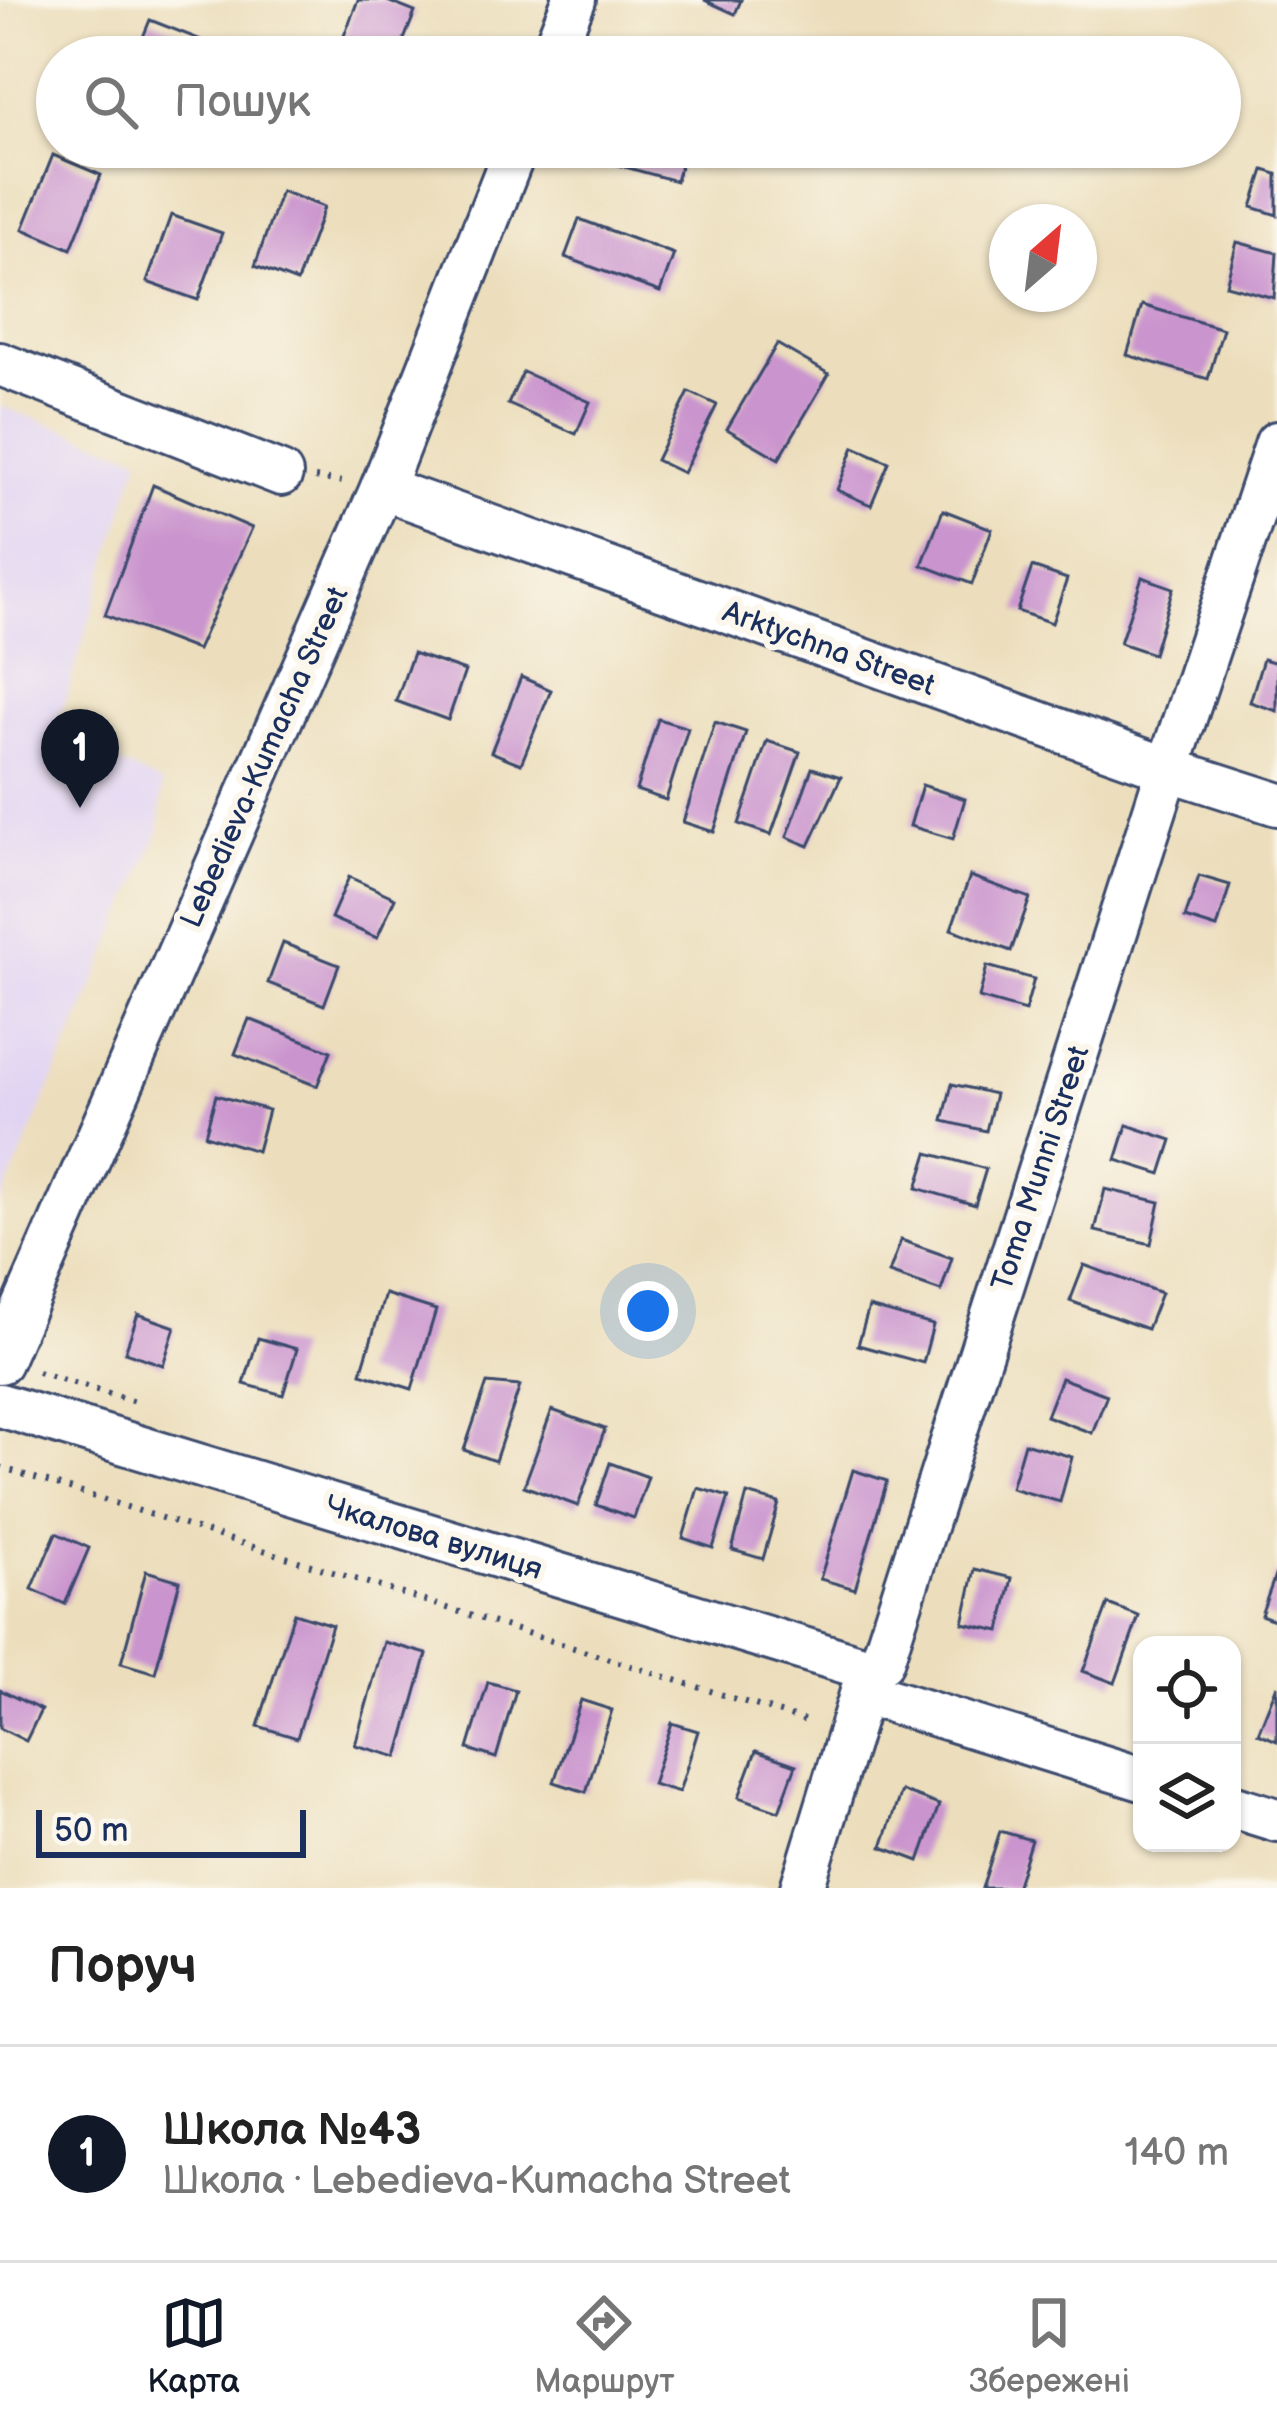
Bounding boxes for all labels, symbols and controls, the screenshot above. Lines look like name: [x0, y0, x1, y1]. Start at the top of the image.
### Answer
search box: [36, 36, 1241, 168]
icon: search: [78, 69, 144, 135]
text: Пошук: [174, 75, 311, 130]
north arrow: [989, 204, 1097, 312]
street label: Lebedieva-Kumacha Street: [173, 581, 356, 933]
street label: Arktychna Street: [718, 594, 940, 704]
pin: 1: [41, 709, 119, 808]
street label: Toma Munni Street: [984, 1041, 1097, 1295]
your location: [618, 1281, 678, 1341]
street label: Чкалова вулиця: [321, 1488, 547, 1588]
map controls: [1133, 1636, 1241, 1852]
button: locate: [1133, 1636, 1241, 1744]
button: layers: [1133, 1744, 1241, 1852]
scale bar: [36, 1804, 306, 1857]
text: 50 m: [54, 1811, 129, 1851]
text: Поруч: [48, 1936, 197, 1997]
text: Школа №43: [162, 2103, 421, 2158]
text: 1: [79, 2130, 95, 2177]
text: 140 m: [1124, 2130, 1229, 2177]
text: Школа · Lebedieva-Kumacha Street: [162, 2158, 791, 2205]
tab: Карта: [147, 2290, 240, 2402]
tab: Маршрут: [534, 2290, 675, 2402]
tab: Збережені: [969, 2290, 1130, 2402]

